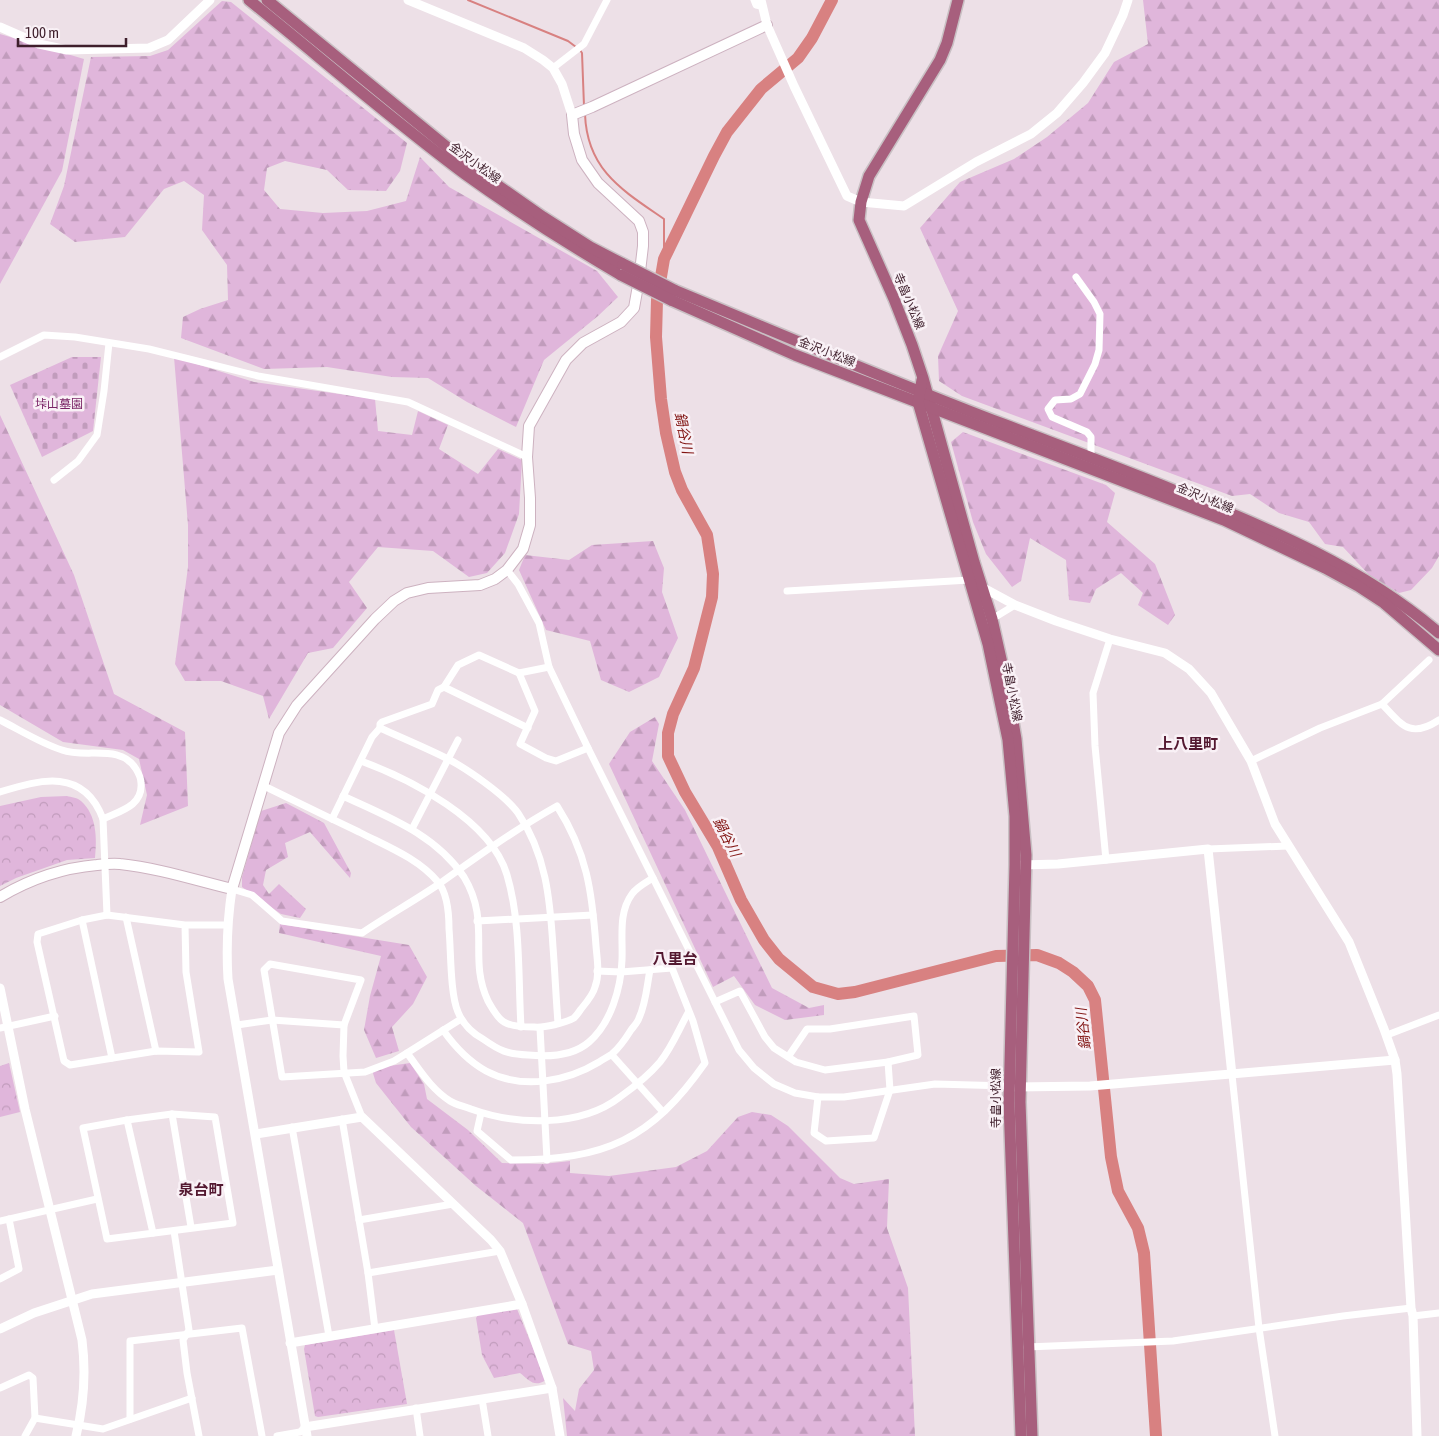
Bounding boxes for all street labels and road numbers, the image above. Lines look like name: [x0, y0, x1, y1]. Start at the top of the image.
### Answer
street label: 金沢小松線: [447, 140, 503, 186]
street label: 寺畠小松線: [891, 271, 927, 331]
street label: 金沢小松線: [796, 335, 858, 369]
street label: 金沢小松線: [1175, 480, 1235, 516]
street label: 寺畠小松線: [999, 661, 1025, 723]
street label: 寺畠小松線: [989, 1068, 1003, 1128]

